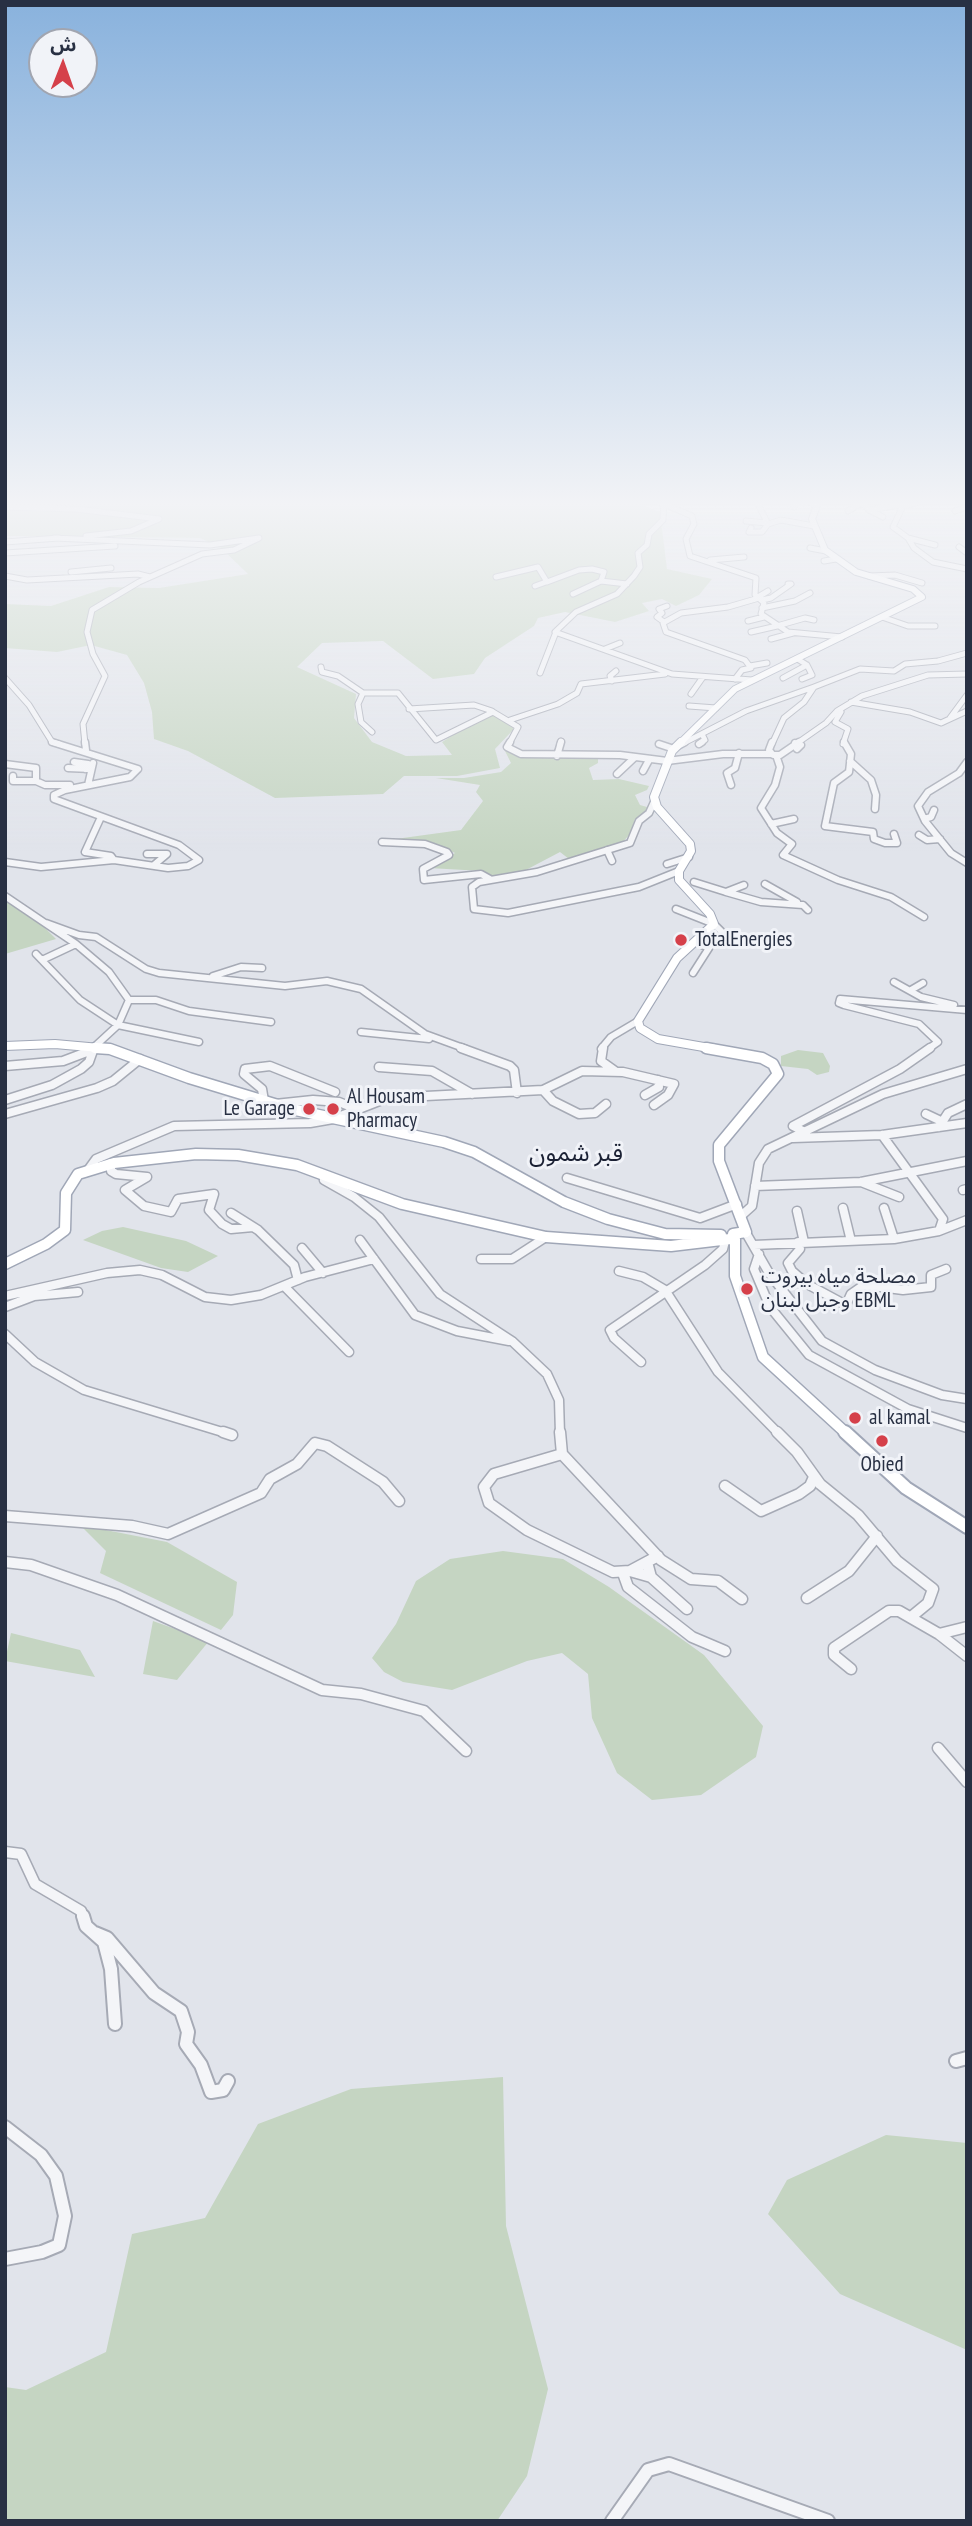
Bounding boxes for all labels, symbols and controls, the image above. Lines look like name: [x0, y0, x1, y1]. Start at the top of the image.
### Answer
north arrow: [28, 28, 98, 98]
text: ش: [50, 32, 77, 56]
place label: TotalEnergies: [695, 927, 792, 953]
marker: TotalEnergies: [673, 932, 689, 948]
place label: Al Housam Pharmacy: [347, 1084, 425, 1134]
place label: Le Garage: [223, 1096, 295, 1122]
marker: Le Garage: [301, 1101, 317, 1117]
marker: Al Housam Pharmacy: [325, 1101, 341, 1117]
district label: قبر شمون: [529, 1140, 623, 1168]
place label: مصلحة مياه بيروت وجبل لبنان EBML: [761, 1264, 916, 1314]
marker: مصلحة مياه بيروت وجبل لبنان EBML: [739, 1281, 755, 1297]
place label: al kamal: [869, 1405, 930, 1431]
marker: al kamal: [847, 1410, 863, 1426]
marker: Obied: [874, 1433, 890, 1449]
place label: Obied: [861, 1452, 903, 1478]

